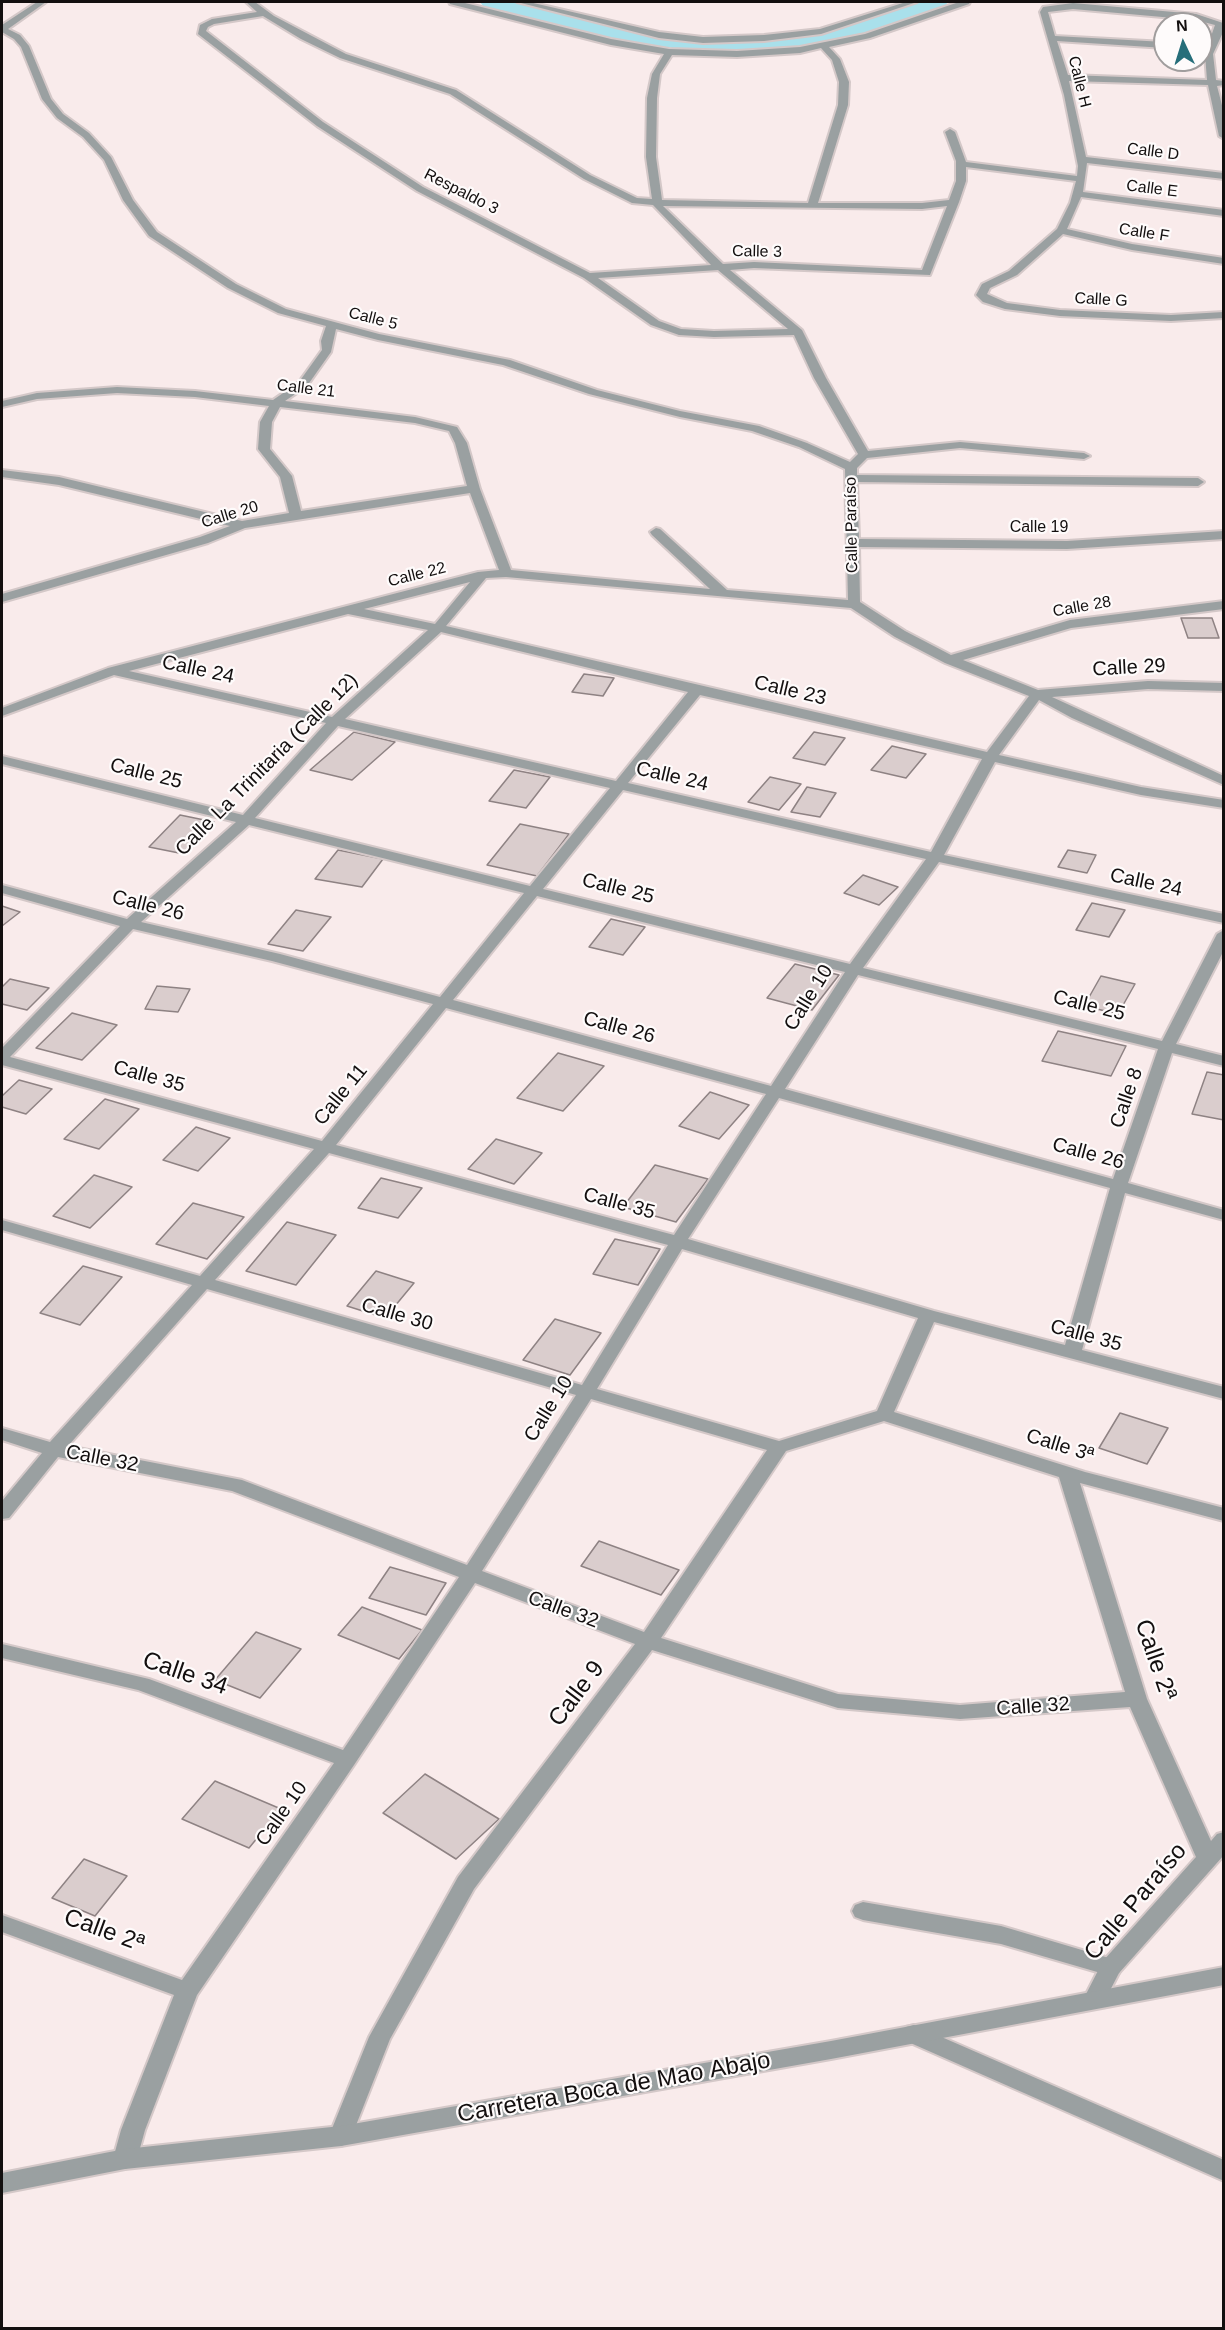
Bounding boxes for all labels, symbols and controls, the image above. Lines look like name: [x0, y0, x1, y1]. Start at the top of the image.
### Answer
north arrow: [1153, 12, 1213, 72]
text: N: [1175, 17, 1188, 34]
street label: Calle H: [1063, 54, 1095, 110]
street label: Calle D: [1126, 139, 1180, 165]
street label: Respaldo 3: [421, 165, 501, 219]
street label: Calle E: [1125, 176, 1179, 202]
street label: Calle F: [1117, 220, 1171, 246]
street label: Calle 3: [732, 242, 782, 262]
street label: Calle G: [1074, 289, 1128, 311]
street label: Calle 5: [347, 304, 399, 334]
street label: Calle 21: [276, 376, 336, 402]
street label: Calle Paraíso: [842, 477, 862, 573]
street label: Calle 20: [199, 497, 261, 533]
street label: Calle 19: [1010, 518, 1068, 538]
street label: Calle 22: [386, 559, 448, 591]
street label: Calle 28: [1051, 592, 1113, 622]
street label: Calle 24: [160, 651, 236, 689]
street label: Calle 29: [1092, 654, 1166, 682]
street label: Calle La Trinitaria (Calle 12): [171, 669, 363, 861]
street label: Calle 23: [752, 671, 828, 711]
street label: Calle 25: [107, 753, 185, 795]
street label: Calle 24: [634, 757, 710, 797]
street label: Calle 24: [1108, 864, 1184, 902]
street label: Calle 25: [579, 868, 657, 910]
street label: Calle 26: [109, 885, 187, 927]
street label: Calle 10: [779, 961, 839, 1035]
street label: Calle 25: [1050, 985, 1128, 1027]
street label: Calle 26: [580, 1007, 658, 1049]
street label: Calle 35: [110, 1056, 188, 1098]
street label: Calle 11: [309, 1060, 373, 1130]
street label: Calle 8: [1106, 1065, 1148, 1131]
street label: Calle 26: [1049, 1133, 1127, 1175]
street label: Calle 35: [580, 1183, 658, 1225]
street label: Calle 30: [358, 1293, 436, 1337]
street label: Calle 35: [1047, 1315, 1125, 1357]
street label: Calle 10: [519, 1372, 579, 1446]
street label: Calle 3ª: [1023, 1424, 1097, 1468]
street label: Calle 32: [64, 1440, 140, 1478]
street label: Calle 32: [524, 1586, 602, 1634]
street label: Calle 2ª: [1128, 1616, 1182, 1704]
street label: Calle 34: [139, 1646, 231, 1702]
street label: Calle 9: [543, 1656, 611, 1732]
street label: Calle 32: [996, 1692, 1070, 1722]
street label: Calle 10: [251, 1777, 313, 1851]
street label: Calle Paraíso: [1079, 1838, 1193, 1966]
street label: Calle 2ª: [60, 1903, 148, 1959]
street label: Carretera Boca de Mao Abajo: [455, 2046, 773, 2130]

